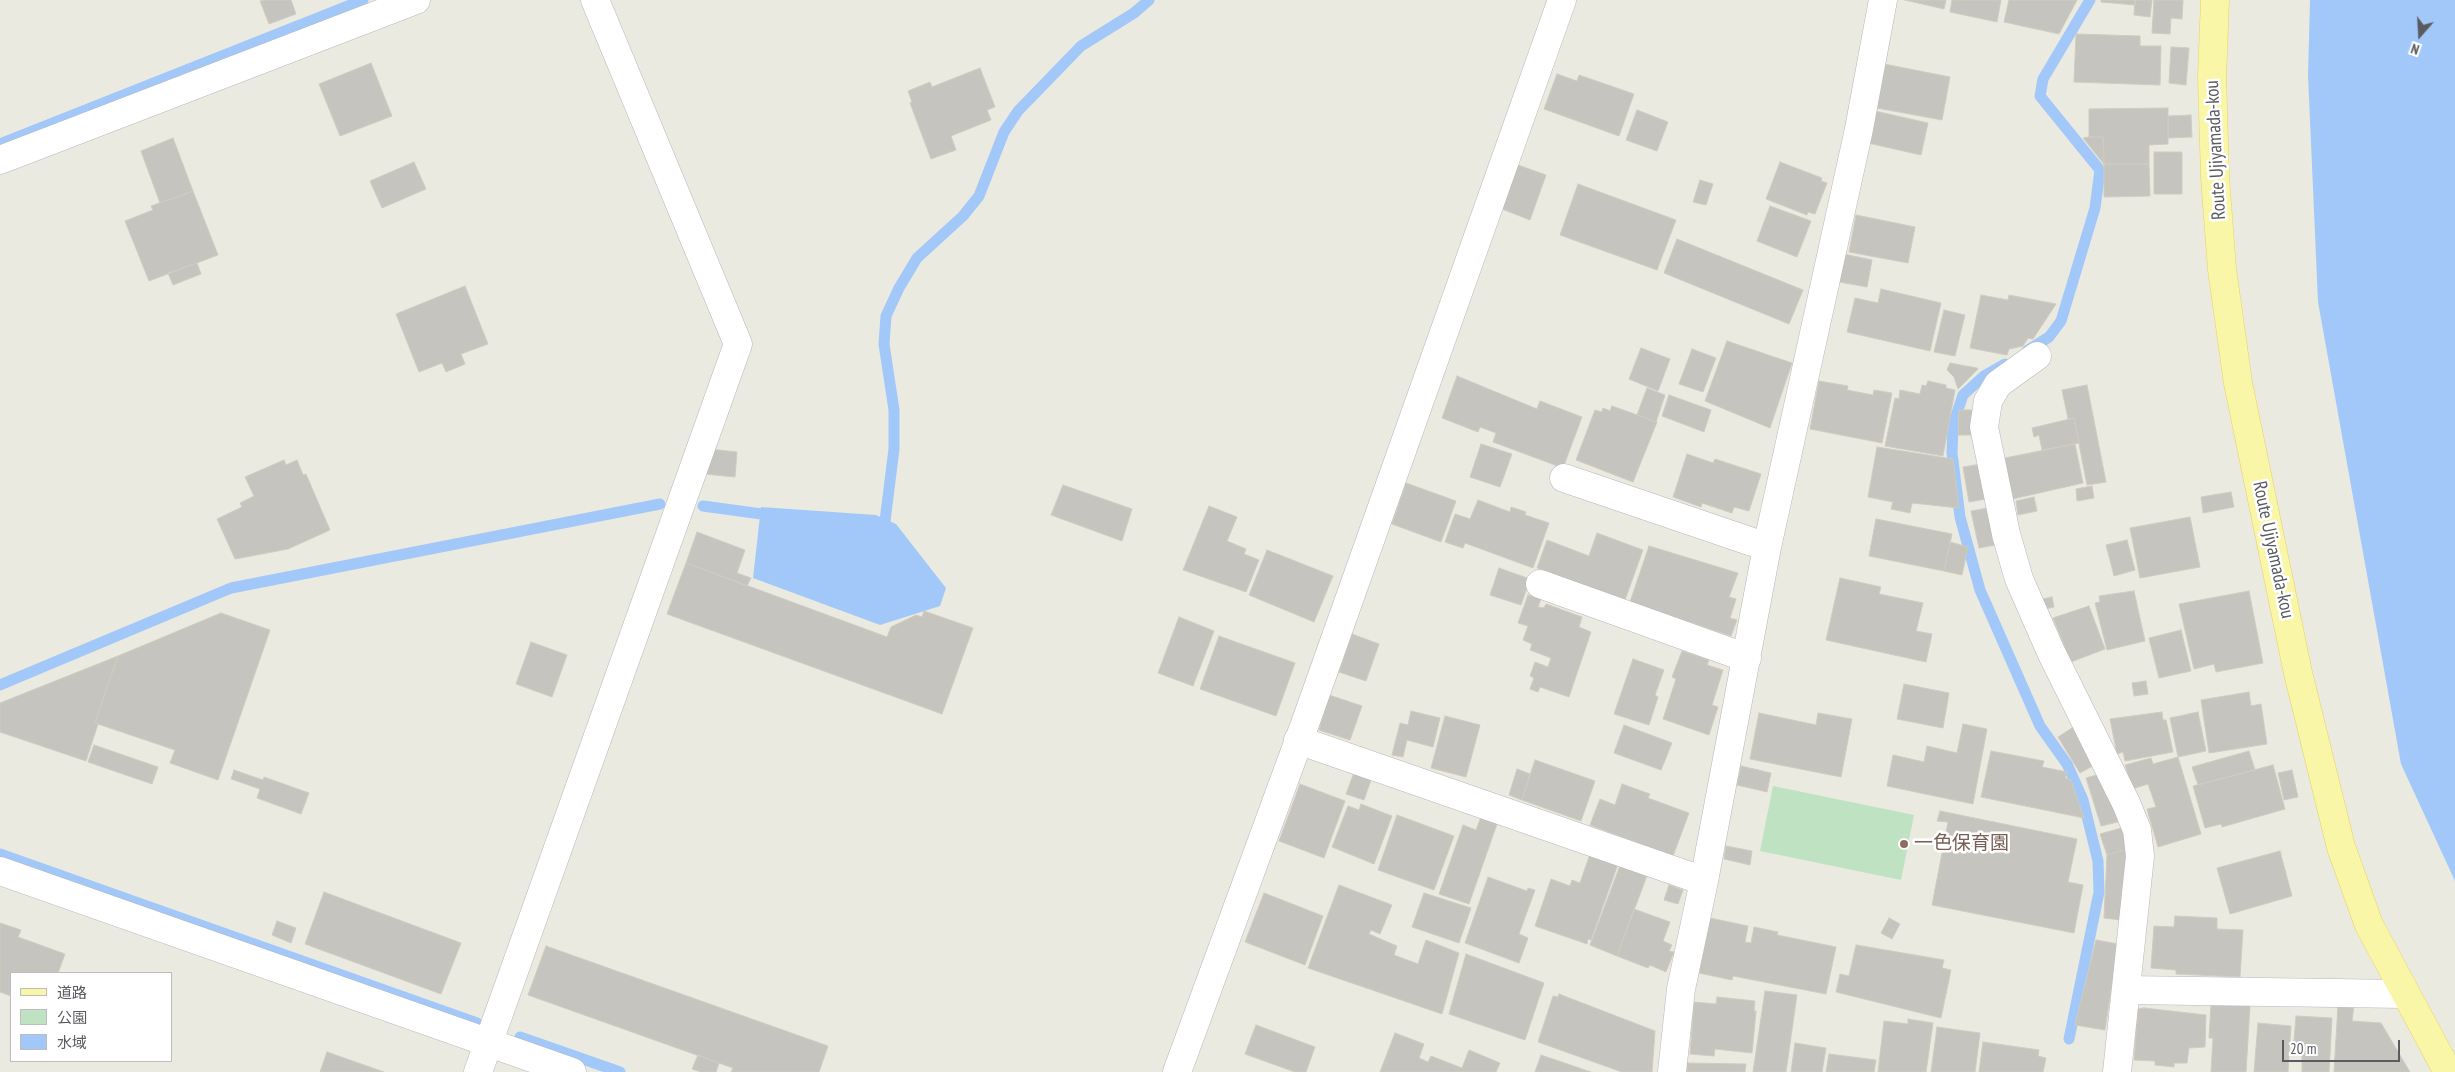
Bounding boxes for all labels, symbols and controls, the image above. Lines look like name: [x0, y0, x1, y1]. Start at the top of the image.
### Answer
north arrow: [2395, 10, 2445, 60]
text: N: [2409, 39, 2422, 59]
street label: Route Ujiyamada-kou: [2201, 80, 2231, 220]
street label: Route Ujiyamada-kou: [2247, 479, 2299, 621]
place label: 一色保育園: [1914, 833, 2009, 855]
marker: 一色保育園: [1898, 838, 1910, 850]
legend: [10, 972, 172, 1062]
text: 道路: [57, 983, 87, 1002]
text: 公園: [57, 1008, 87, 1027]
scale bar: [2285, 1030, 2402, 1062]
text: 水域: [57, 1033, 87, 1052]
text: 20 m: [2290, 1039, 2316, 1058]

